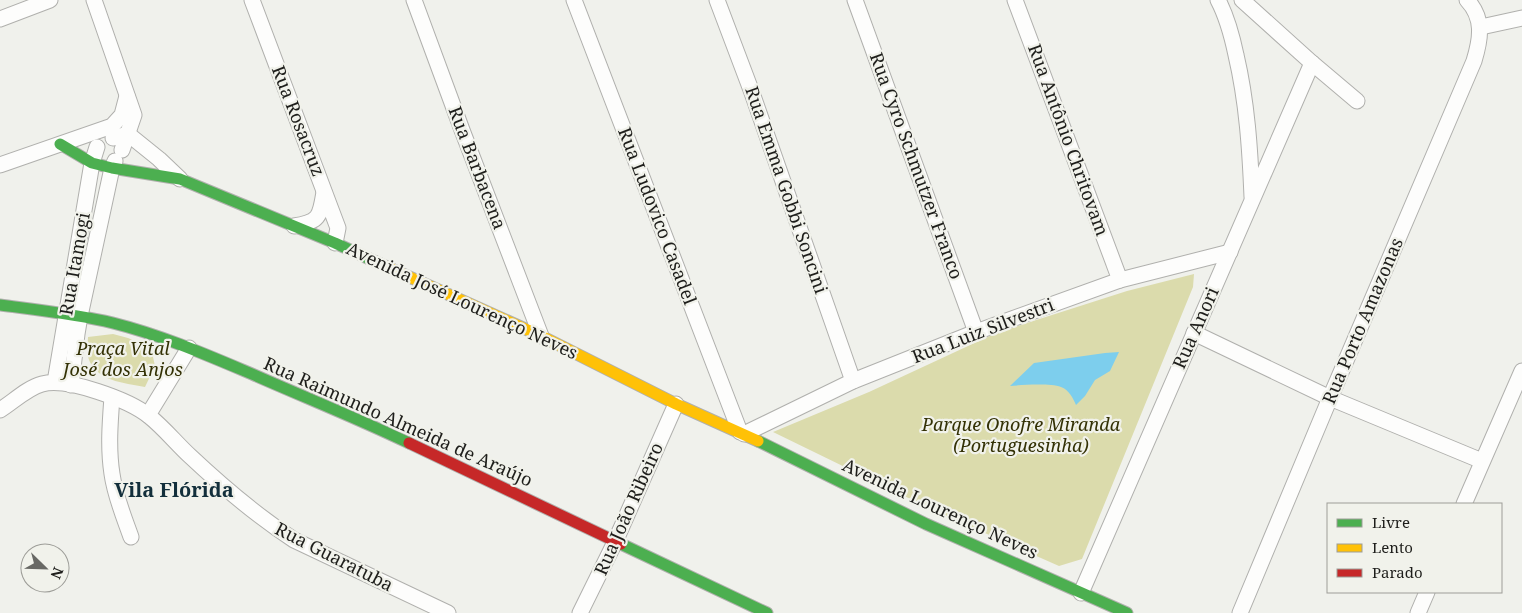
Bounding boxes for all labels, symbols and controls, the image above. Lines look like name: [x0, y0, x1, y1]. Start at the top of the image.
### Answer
street label: Rua Antônio Chritovam: [1023, 40, 1115, 239]
street label: Rua Cyro Schmutzer Franco: [865, 49, 969, 282]
street label: Rua Rosacruz: [267, 62, 331, 179]
street label: Rua Emma Gobbi Soncini: [740, 83, 834, 297]
street label: Rua Barbacena: [443, 103, 512, 233]
street label: Rua Ludovico Casadel: [613, 124, 703, 308]
street label: Rua Itamogi: [53, 210, 95, 317]
street label: Rua Porto Amazonas: [1316, 234, 1408, 407]
street label: Avenida José Lourenço Neves: [343, 236, 582, 364]
street label: Rua Anori: [1166, 283, 1224, 372]
street label: Rua Luiz Silvestri: [908, 292, 1057, 368]
park label: Praça Vital José dos Anjos: [60, 336, 183, 381]
street label: Rua Raimundo Almeida de Araújo: [260, 351, 537, 491]
park label: Parque Onofre Miranda (Portuguesinha): [921, 412, 1121, 457]
street label: Rua João Ribeiro: [588, 438, 668, 579]
street label: Avenida Lourenço Neves: [839, 452, 1042, 564]
district label: Vila Flórida: [114, 476, 234, 503]
legend: [1327, 503, 1502, 593]
text: Livre: [1372, 512, 1410, 532]
street label: Rua Guaratuba: [271, 516, 398, 596]
text: Lento: [1372, 537, 1413, 557]
north arrow: [20, 543, 70, 593]
text: Parado: [1372, 562, 1423, 582]
text: N: [47, 564, 68, 582]

